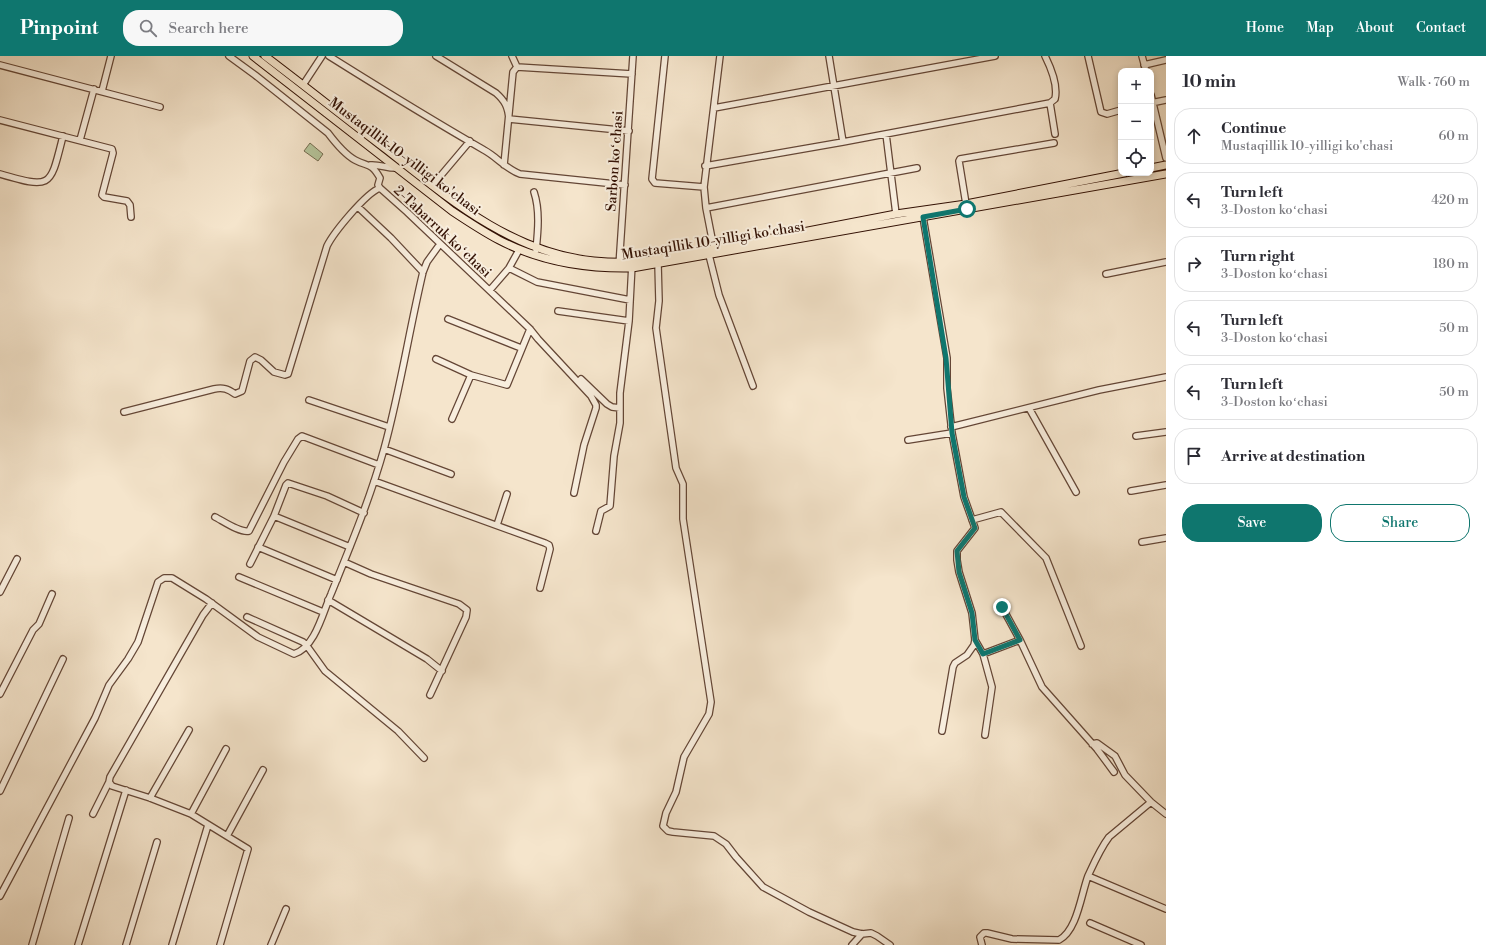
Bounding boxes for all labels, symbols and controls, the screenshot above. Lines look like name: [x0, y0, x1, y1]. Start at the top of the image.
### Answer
search box: [123, 10, 403, 46]
text: Pinpoint: [20, 16, 99, 40]
icon: search: [137, 17, 159, 39]
text: Search here: [169, 19, 249, 38]
text: Home: [1246, 19, 1284, 37]
text: Map: [1306, 19, 1334, 37]
text: About: [1356, 19, 1394, 37]
text: Contact: [1416, 19, 1466, 37]
map controls: [1118, 68, 1154, 176]
button: +: [1118, 68, 1154, 104]
text: 10 min: [1182, 71, 1236, 93]
text: Walk · 760 m: [1398, 74, 1470, 90]
street label: Mustaqillik 10-yilligi ko'chasi: [325, 94, 484, 220]
button: −: [1118, 104, 1154, 140]
street label: Sarbon koʻchasi: [602, 110, 628, 212]
text: Continue: [1221, 119, 1286, 138]
icon: ahead: [1183, 125, 1205, 147]
text: 60 m: [1438, 128, 1469, 144]
text: Mustaqillik 10-yilligi ko'chasi: [1221, 138, 1393, 154]
button: locate: [1118, 140, 1154, 176]
street label: 2-Tabarruk koʻchasi: [390, 182, 495, 282]
text: Turn left: [1221, 183, 1283, 202]
icon: left: [1183, 189, 1205, 211]
text: 420 m: [1431, 192, 1469, 208]
route start: [958, 200, 976, 218]
text: 3-Doston koʻchasi: [1221, 202, 1328, 218]
street label: Mustaqillik 10-yilligi ko'chasi: [620, 218, 807, 264]
text: Turn right: [1221, 247, 1295, 266]
icon: right: [1183, 253, 1205, 275]
text: 180 m: [1433, 256, 1469, 272]
text: 3-Doston koʻchasi: [1221, 266, 1328, 282]
text: Turn left: [1221, 311, 1283, 330]
icon: left: [1183, 317, 1205, 339]
text: 50 m: [1439, 320, 1469, 336]
text: 3-Doston koʻchasi: [1221, 330, 1328, 346]
text: Turn left: [1221, 375, 1283, 394]
icon: left: [1183, 381, 1205, 403]
text: 50 m: [1439, 384, 1469, 400]
text: 3-Doston koʻchasi: [1221, 394, 1328, 410]
icon: arrive: [1183, 445, 1205, 467]
text: Arrive at destination: [1221, 447, 1365, 466]
button: Save: [1182, 504, 1322, 542]
button: Share: [1330, 504, 1470, 542]
route end: [993, 598, 1011, 616]

